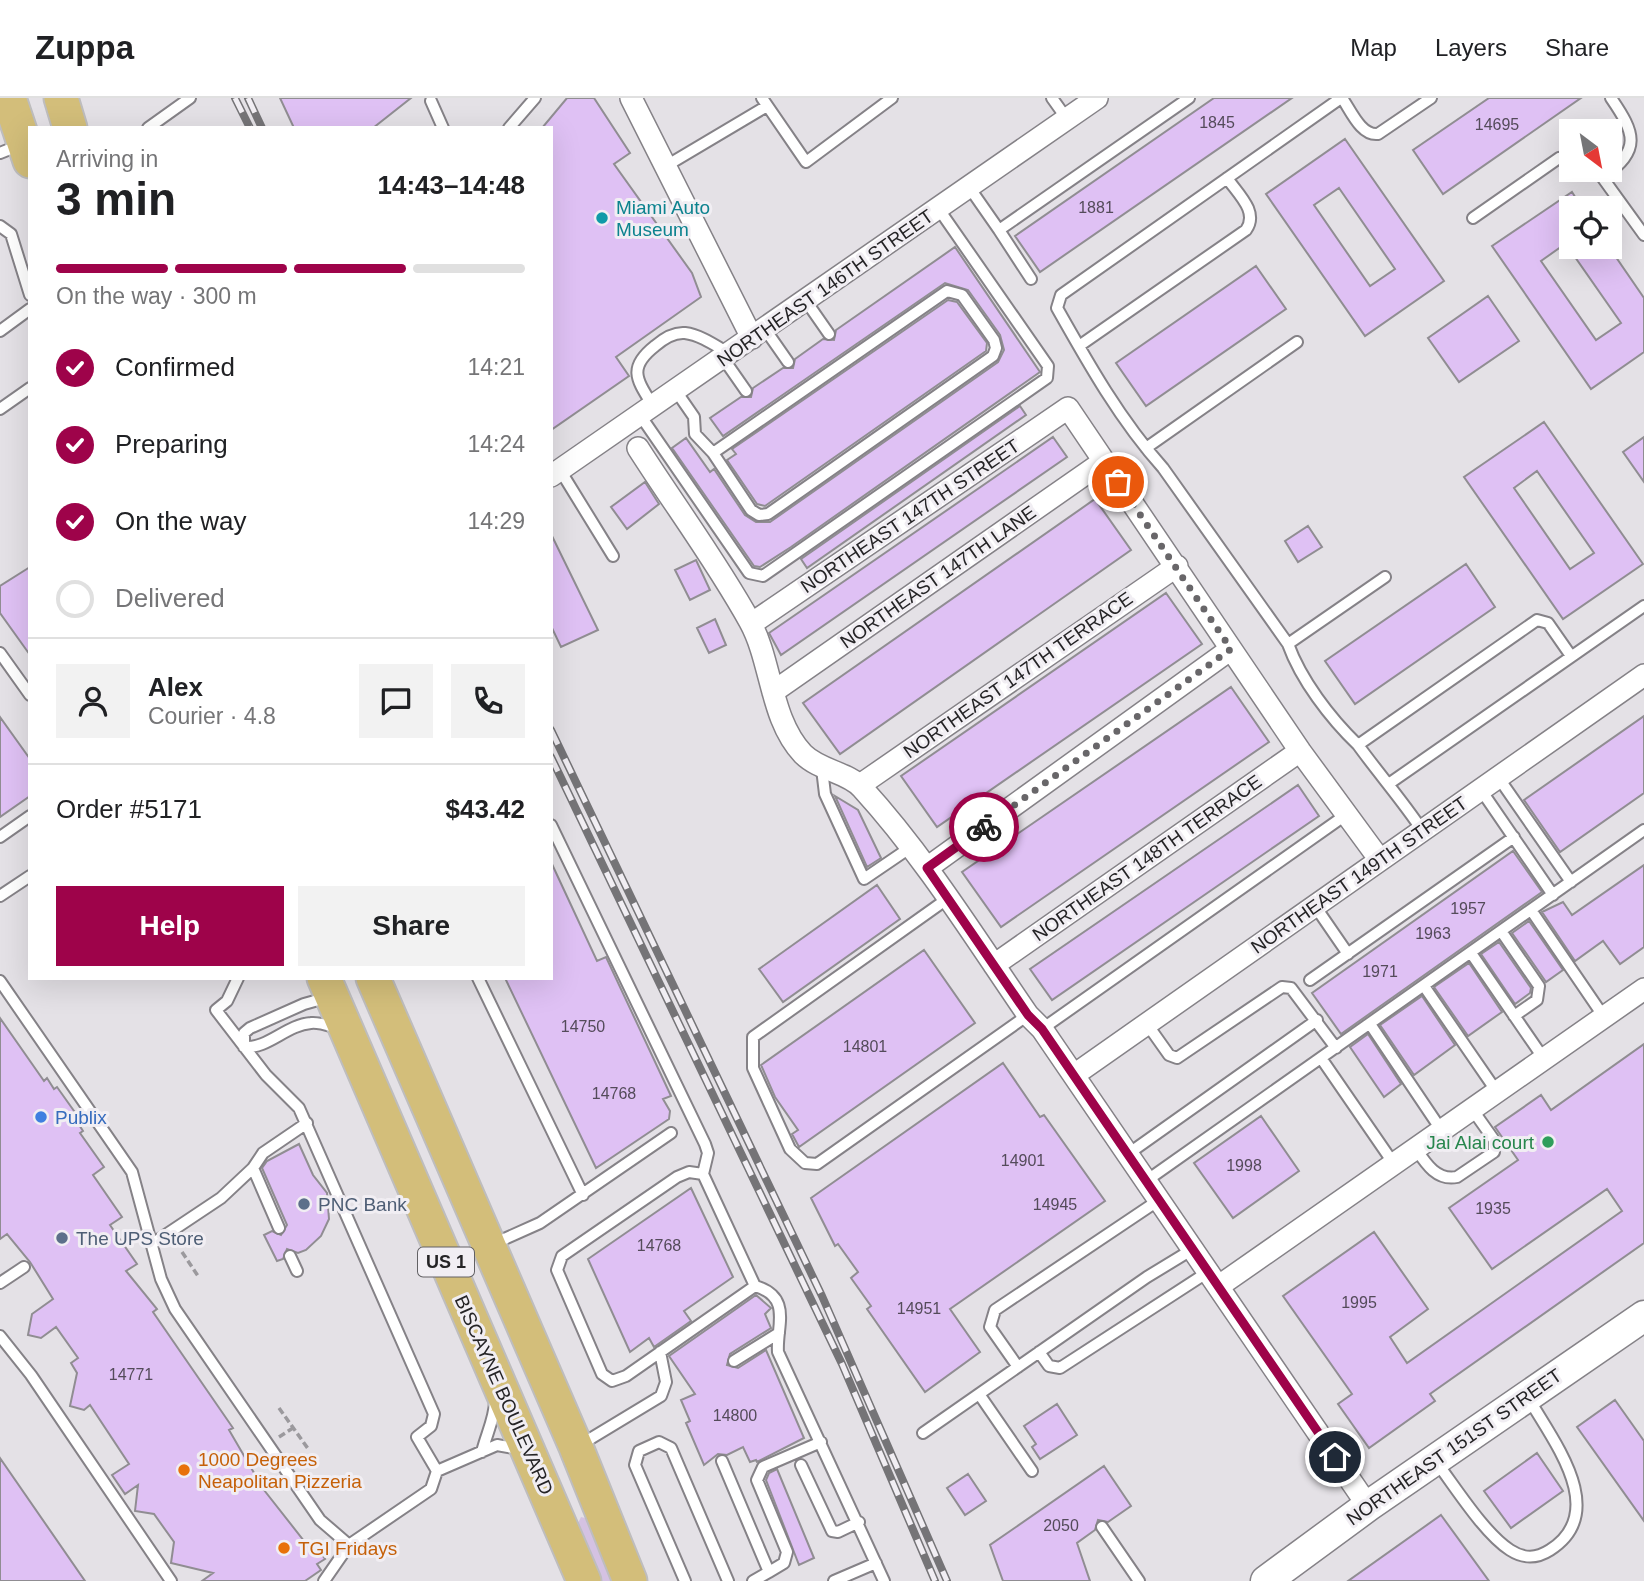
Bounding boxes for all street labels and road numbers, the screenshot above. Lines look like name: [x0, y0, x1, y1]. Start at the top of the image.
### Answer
street label: NORTHEAST 146TH STREET: [713, 205, 937, 371]
street label: NORTHEAST 147TH STREET: [797, 435, 1024, 597]
street label: NORTHEAST 147TH LANE: [836, 501, 1040, 653]
street label: NORTHEAST 147TH TERRACE: [900, 588, 1136, 762]
street label: NORTHEAST 148TH TERRACE: [1029, 771, 1265, 945]
street label: NORTHEAST 149TH STREET: [1247, 792, 1471, 958]
road number: US 1: [418, 1247, 474, 1276]
street label: BISCAYNE BOULEVARD: [451, 1292, 557, 1498]
street label: NORTHEAST 151ST STREET: [1342, 1364, 1566, 1529]

